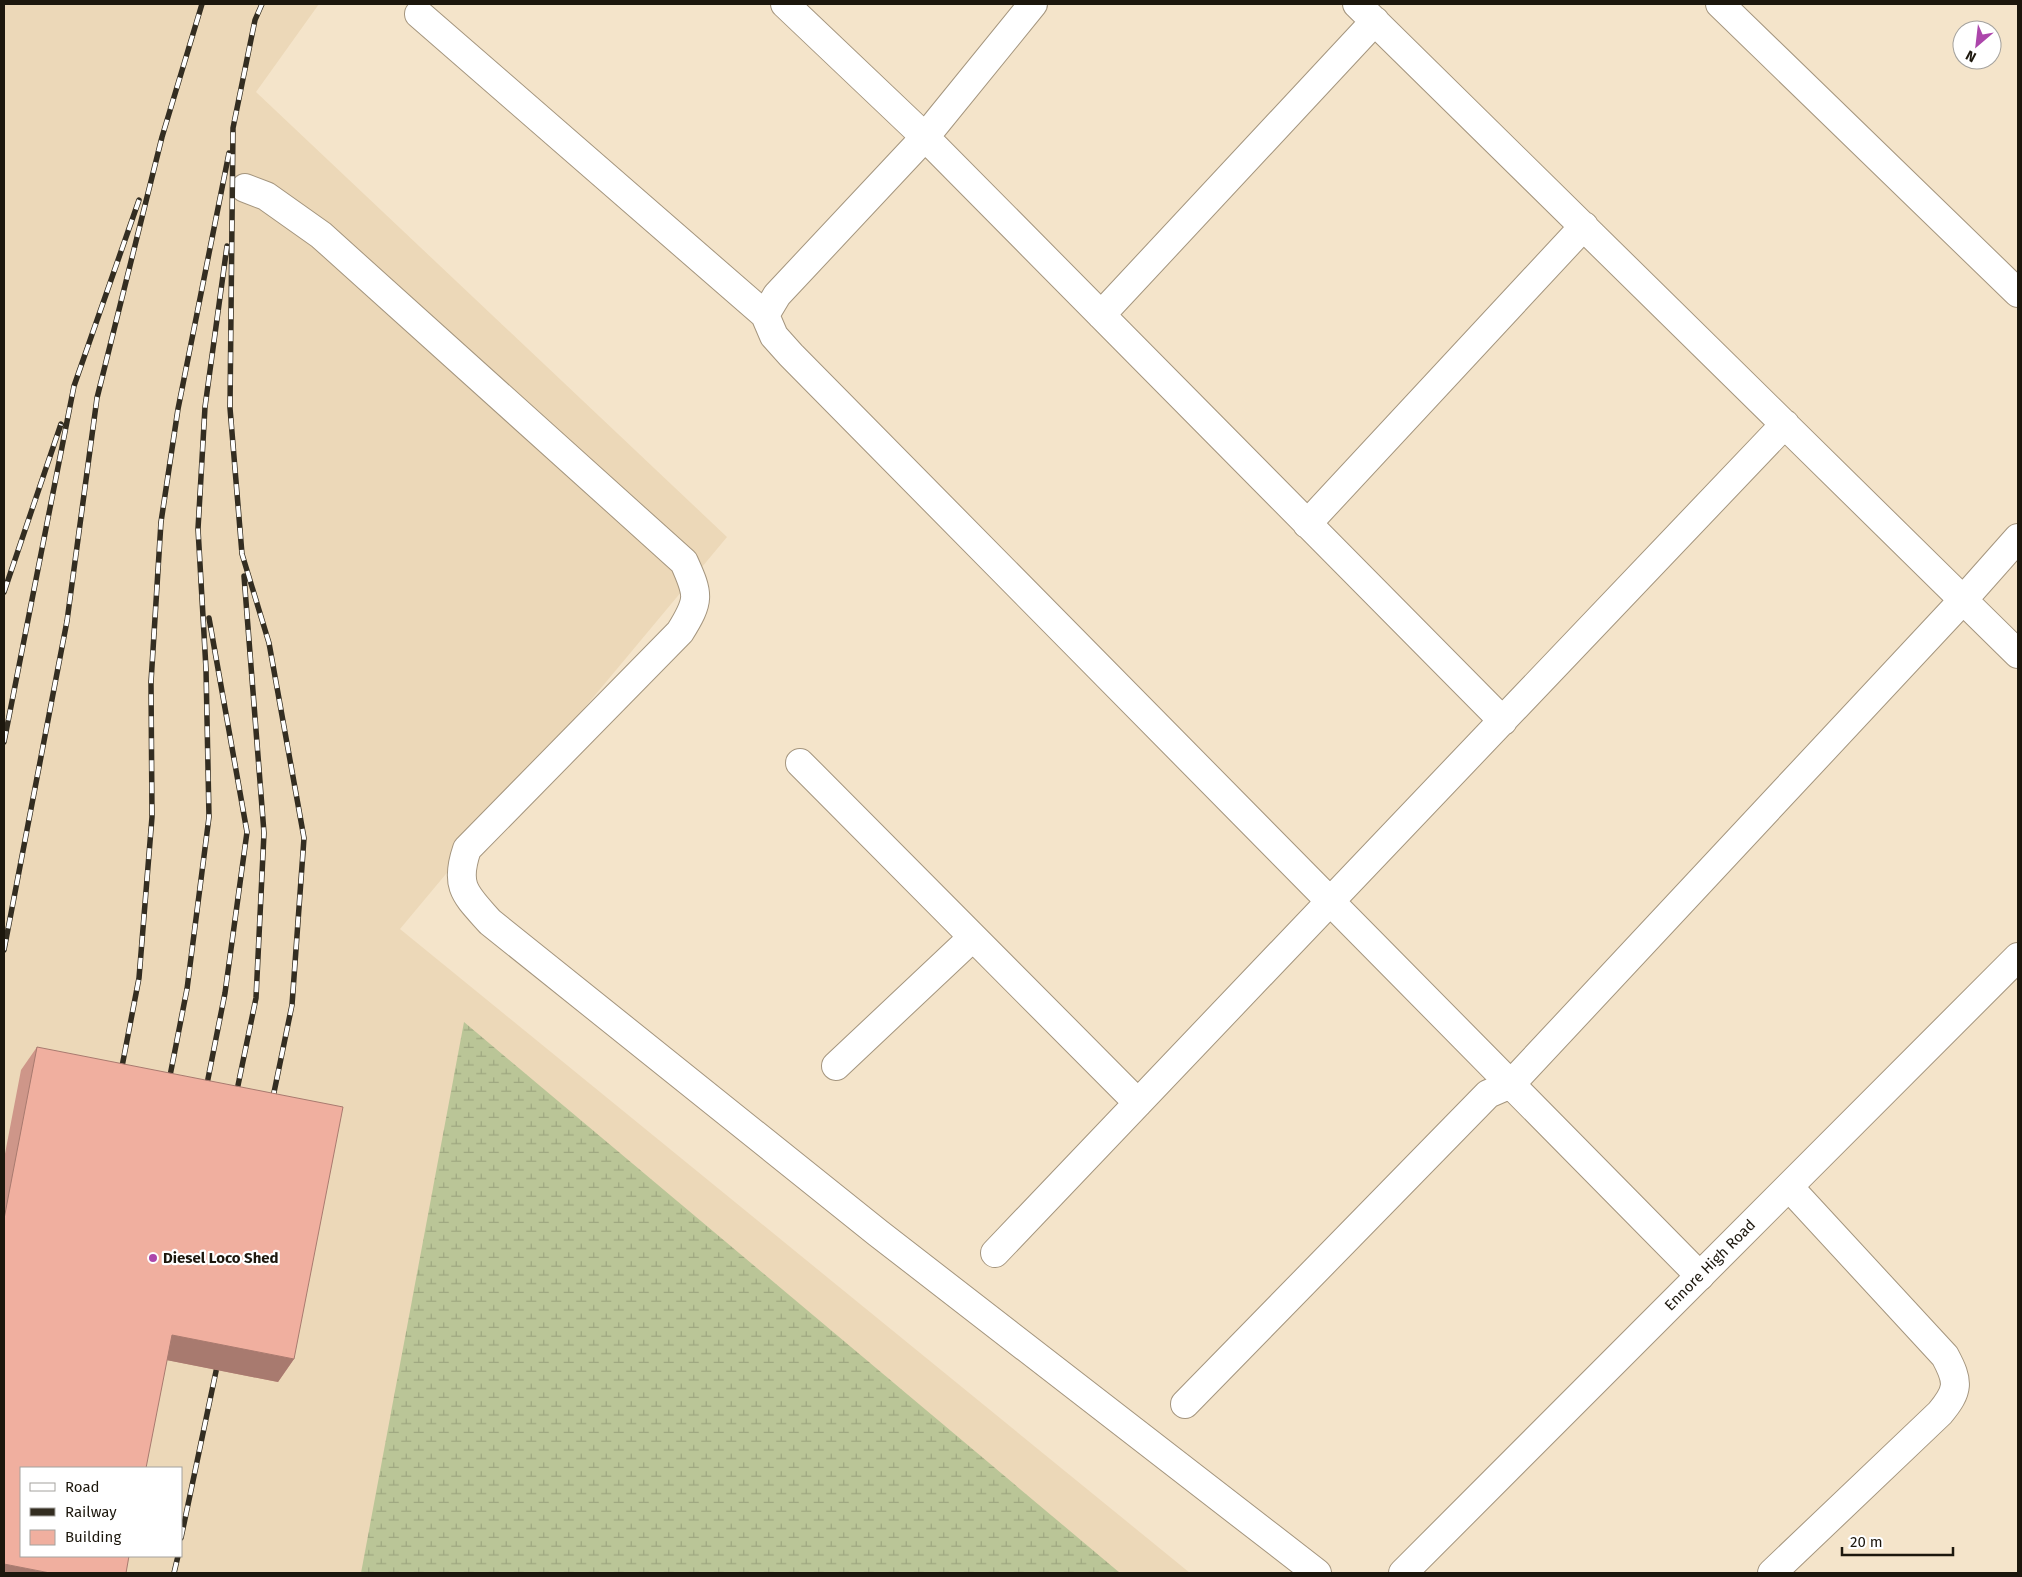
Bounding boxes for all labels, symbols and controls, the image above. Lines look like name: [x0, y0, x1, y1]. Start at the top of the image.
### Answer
north arrow: [1952, 20, 2002, 70]
text: N: [1963, 46, 1979, 66]
street label: Ennore High Road: [1661, 1216, 1759, 1314]
place label: Diesel Loco Shed: [163, 1249, 279, 1267]
marker: Diesel Loco Shed: [147, 1252, 159, 1264]
legend: [20, 1467, 182, 1557]
text: Road: [65, 1478, 100, 1496]
text: Railway: [65, 1503, 117, 1521]
scale bar: [1842, 1524, 1953, 1556]
text: Building: [65, 1528, 121, 1546]
text: 20 m: [1850, 1533, 1883, 1551]

